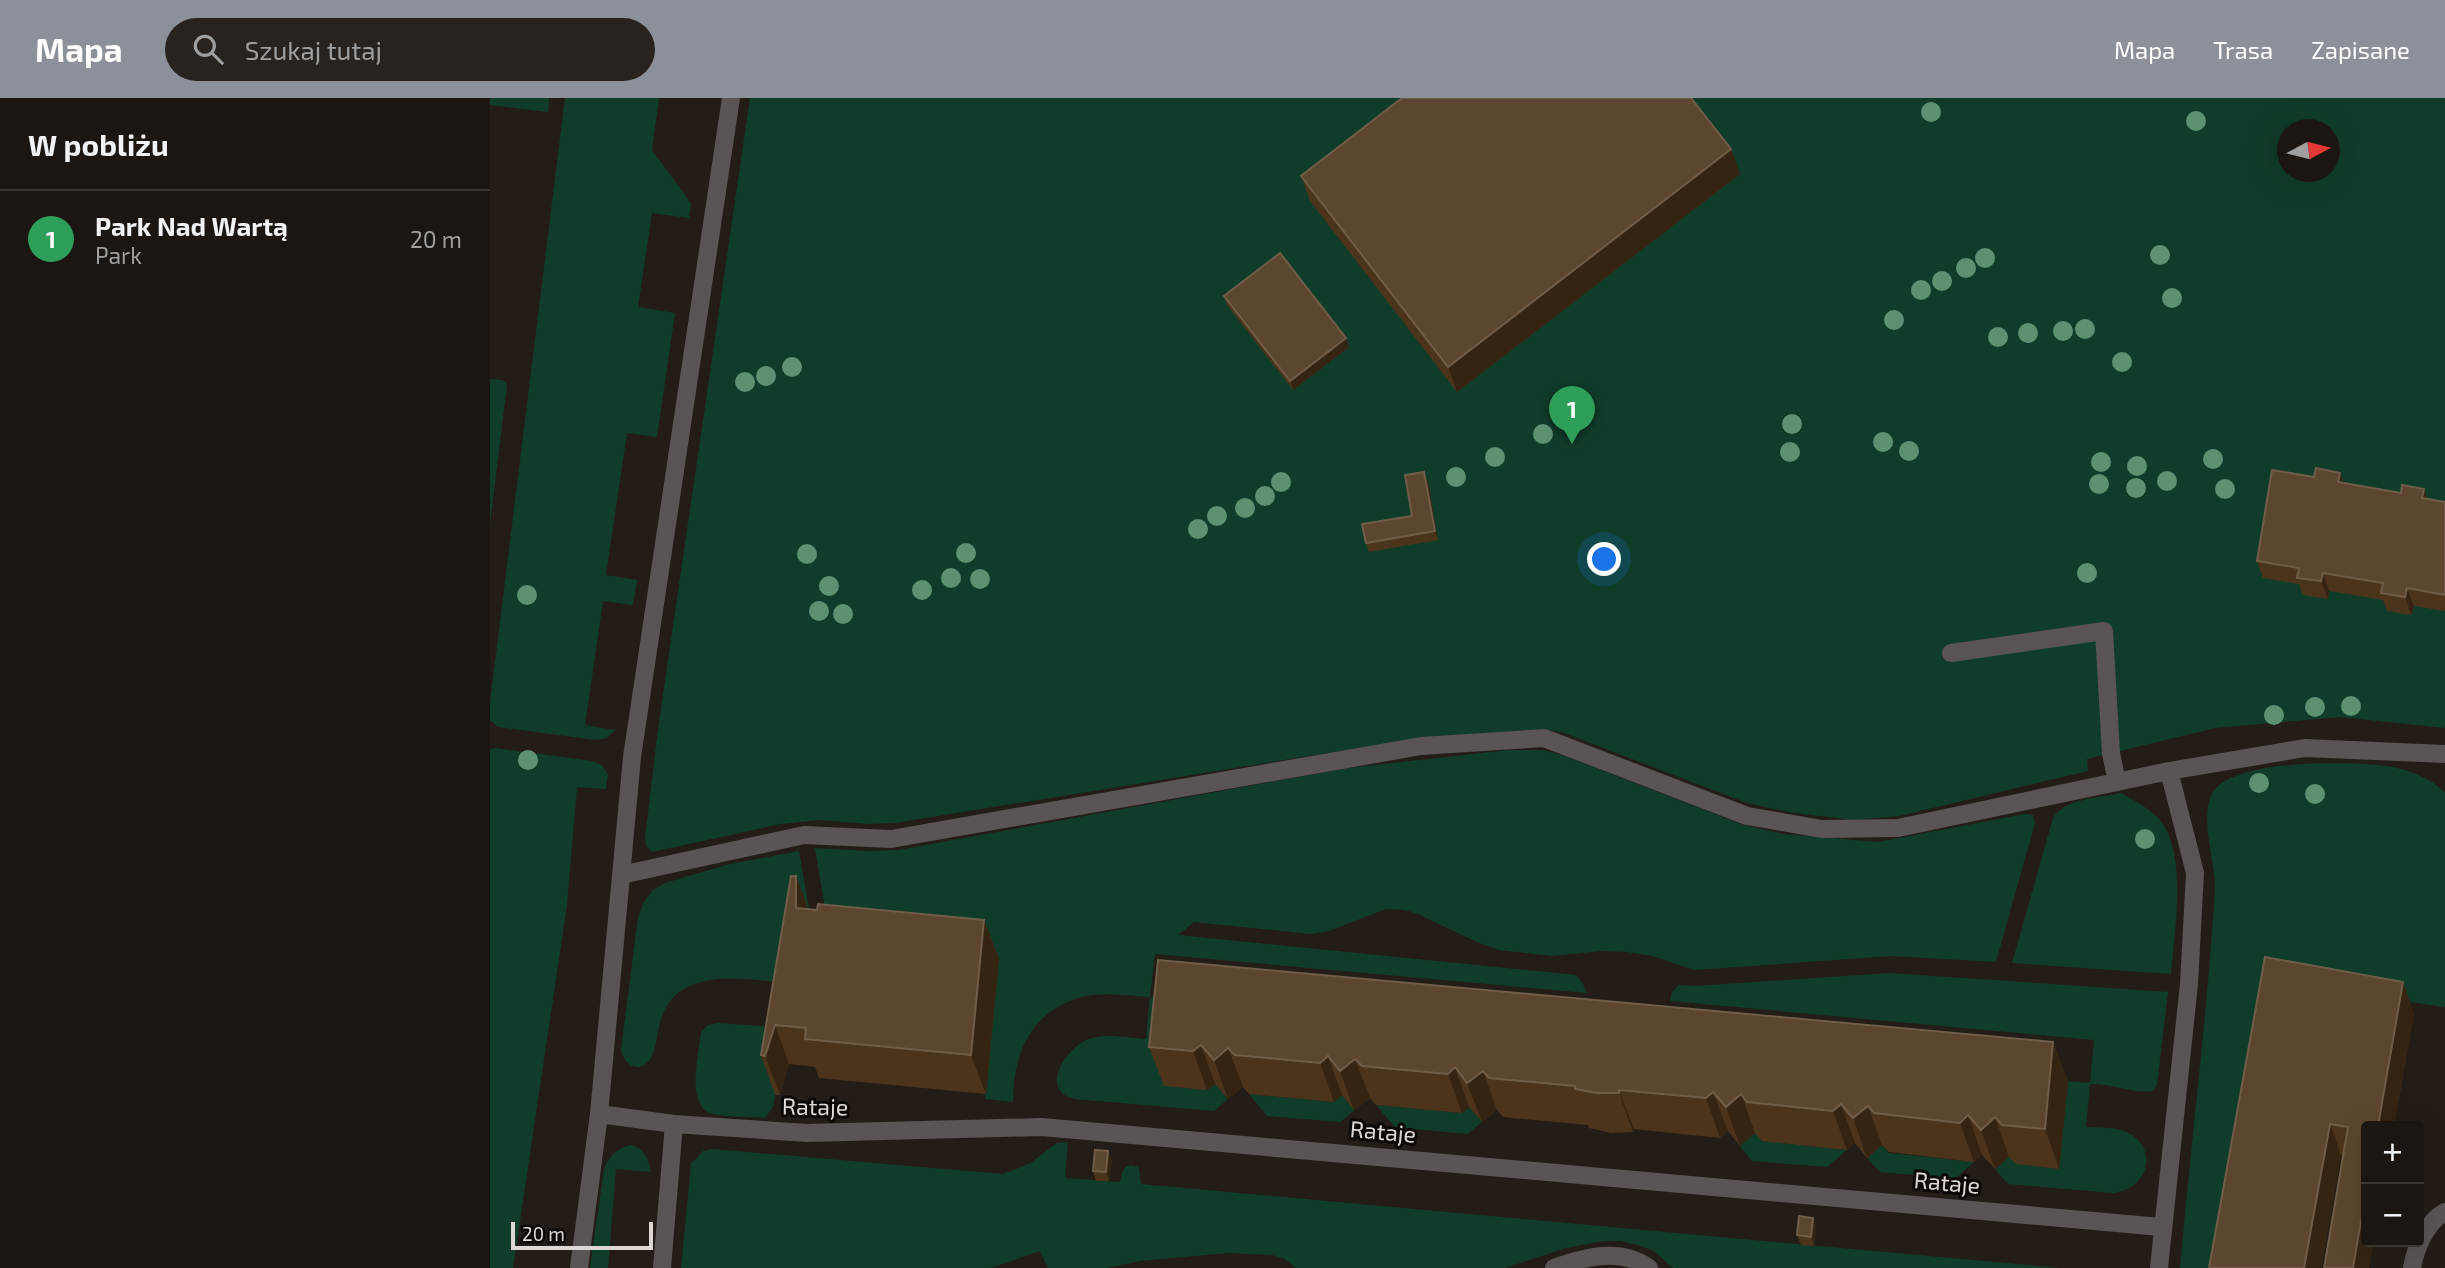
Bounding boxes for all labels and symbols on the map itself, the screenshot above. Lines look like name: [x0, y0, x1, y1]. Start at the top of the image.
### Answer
north arrow: [2277, 119, 2340, 182]
pin: 1: [1549, 386, 1595, 444]
your location: [1587, 542, 1621, 576]
street label: Rataje: [782, 1091, 848, 1121]
street label: Rataje: [1349, 1114, 1417, 1148]
street label: Rataje: [1913, 1165, 1981, 1199]
scale bar: [511, 1219, 653, 1251]

